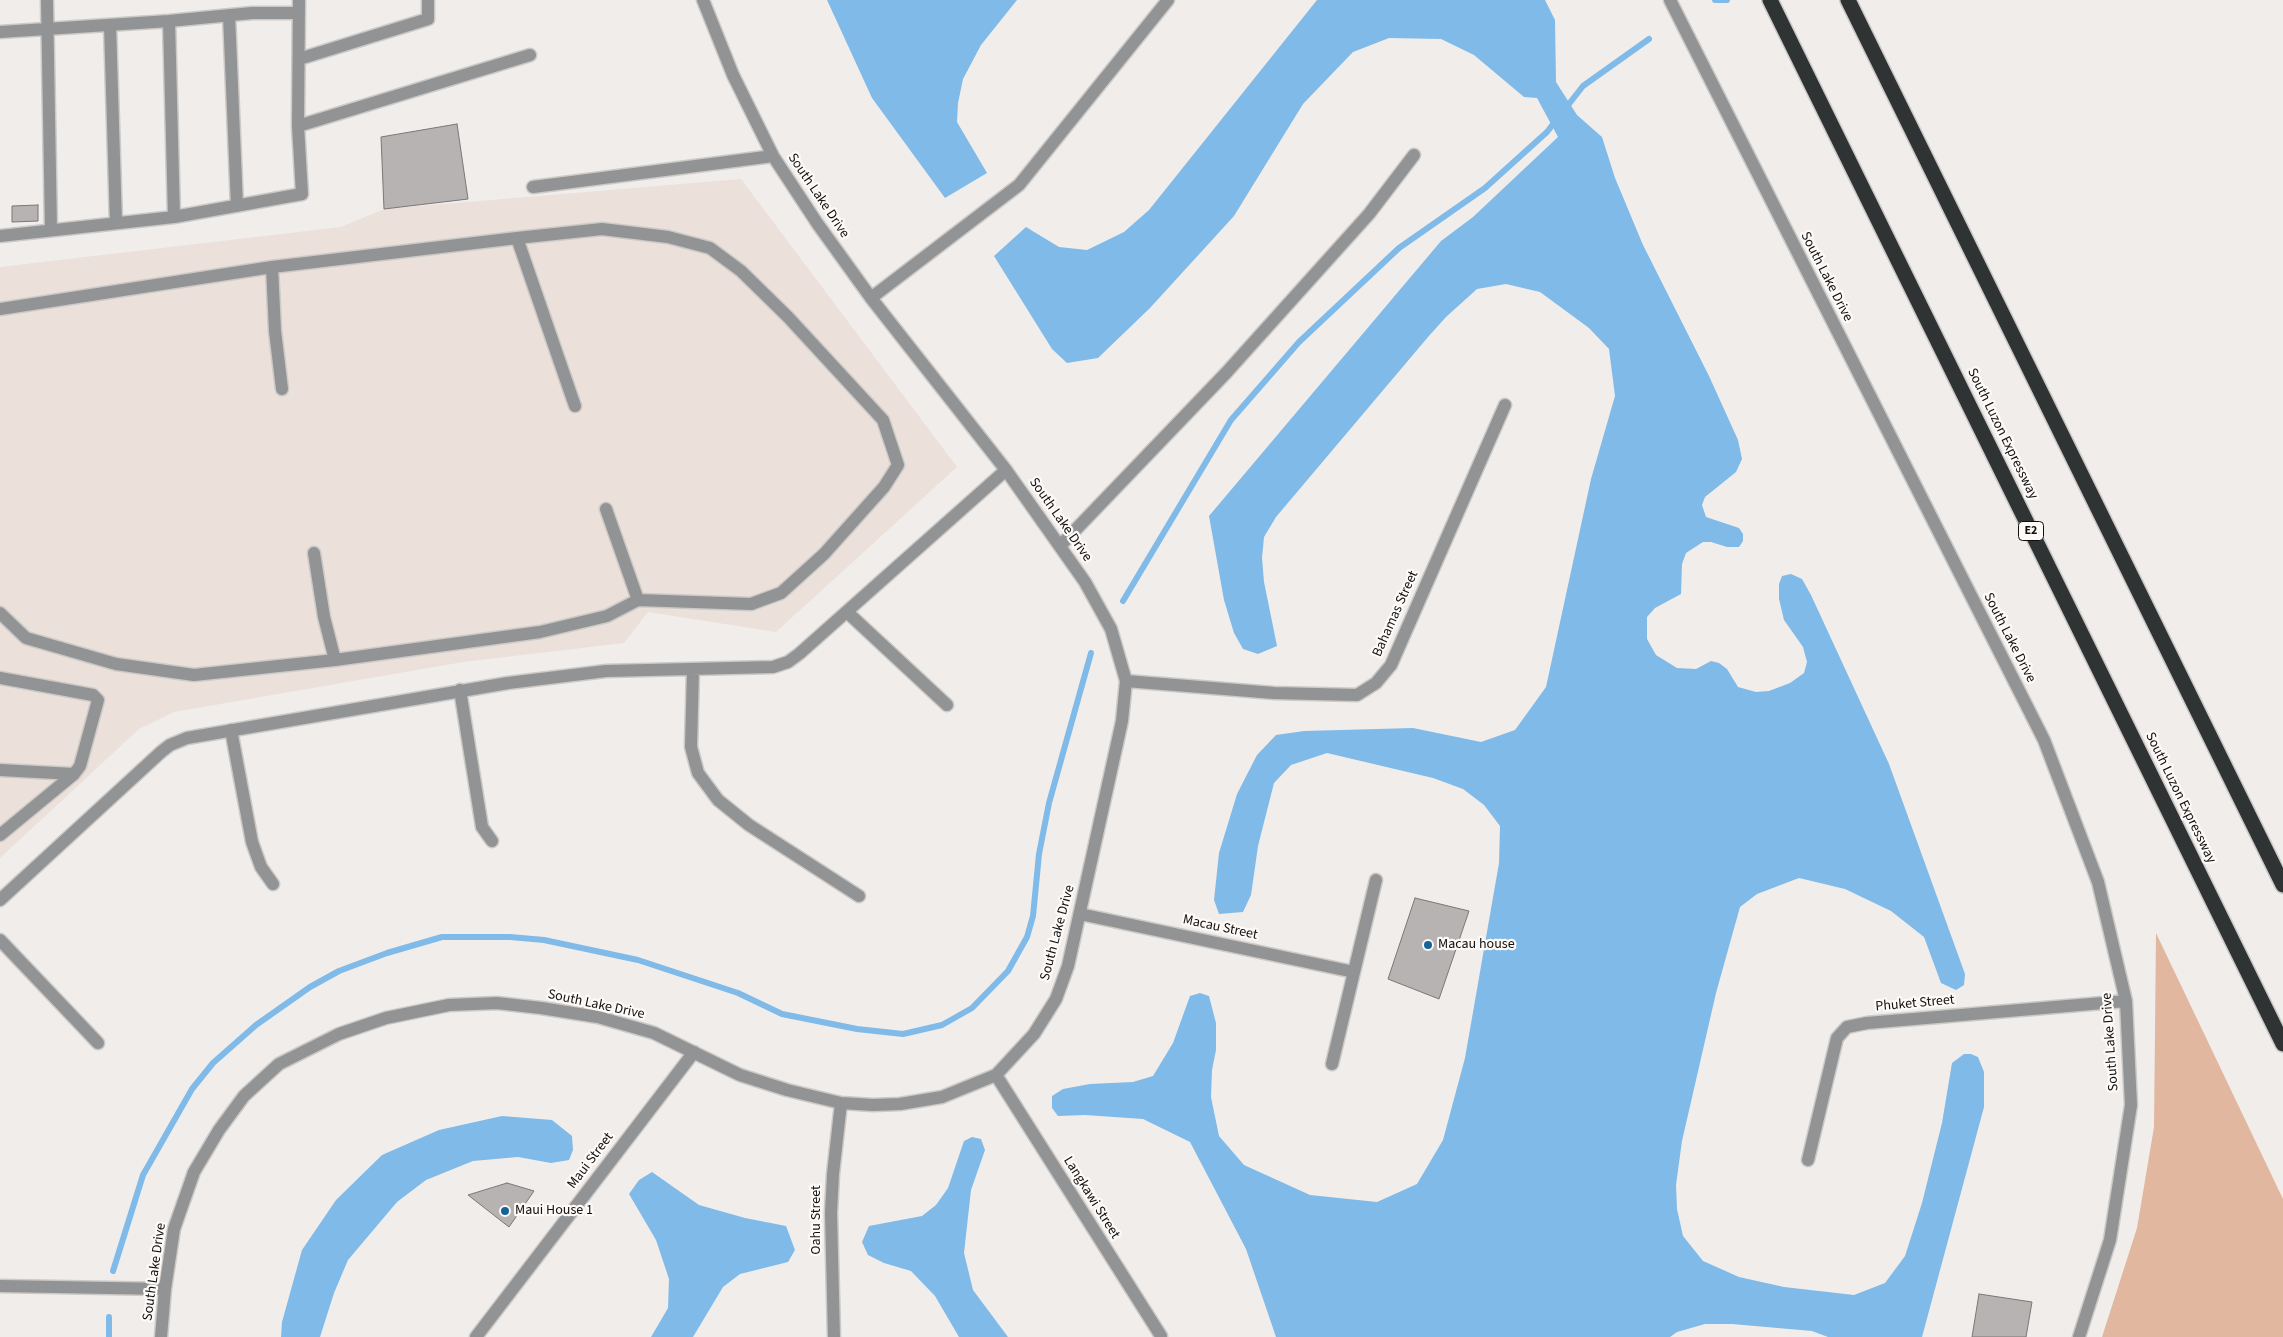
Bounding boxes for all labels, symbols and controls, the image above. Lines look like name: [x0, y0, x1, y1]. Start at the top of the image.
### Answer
street label: South Lake Drive: [784, 150, 852, 242]
street label: South Lake Drive: [1796, 229, 1856, 325]
street label: South Luzon Expressway: [1963, 366, 2041, 502]
street label: South Lake Drive: [1025, 475, 1095, 565]
road number: E2: [2018, 522, 2044, 540]
street label: Bahamas Street: [1370, 568, 1422, 660]
street label: South Lake Drive: [1979, 590, 2039, 686]
street label: South Luzon Expressway: [2141, 730, 2219, 866]
street label: South Lake Drive: [1037, 883, 1079, 983]
street label: Macau Street: [1181, 912, 1259, 944]
place label: Macau house: [1438, 937, 1515, 953]
marker: Macau house: [1422, 939, 1434, 951]
street label: South Lake Drive: [546, 987, 646, 1023]
street label: Phuket Street: [1875, 992, 1955, 1016]
street label: South Lake Drive: [2099, 992, 2123, 1092]
street label: Maui Street: [564, 1130, 618, 1192]
street label: Langkawi Street: [1059, 1154, 1123, 1242]
street label: Oahu Street: [809, 1185, 825, 1255]
place label: Maui House 1: [515, 1203, 593, 1219]
marker: Maui House 1: [499, 1205, 511, 1217]
street label: South Lake Drive: [140, 1222, 170, 1322]

